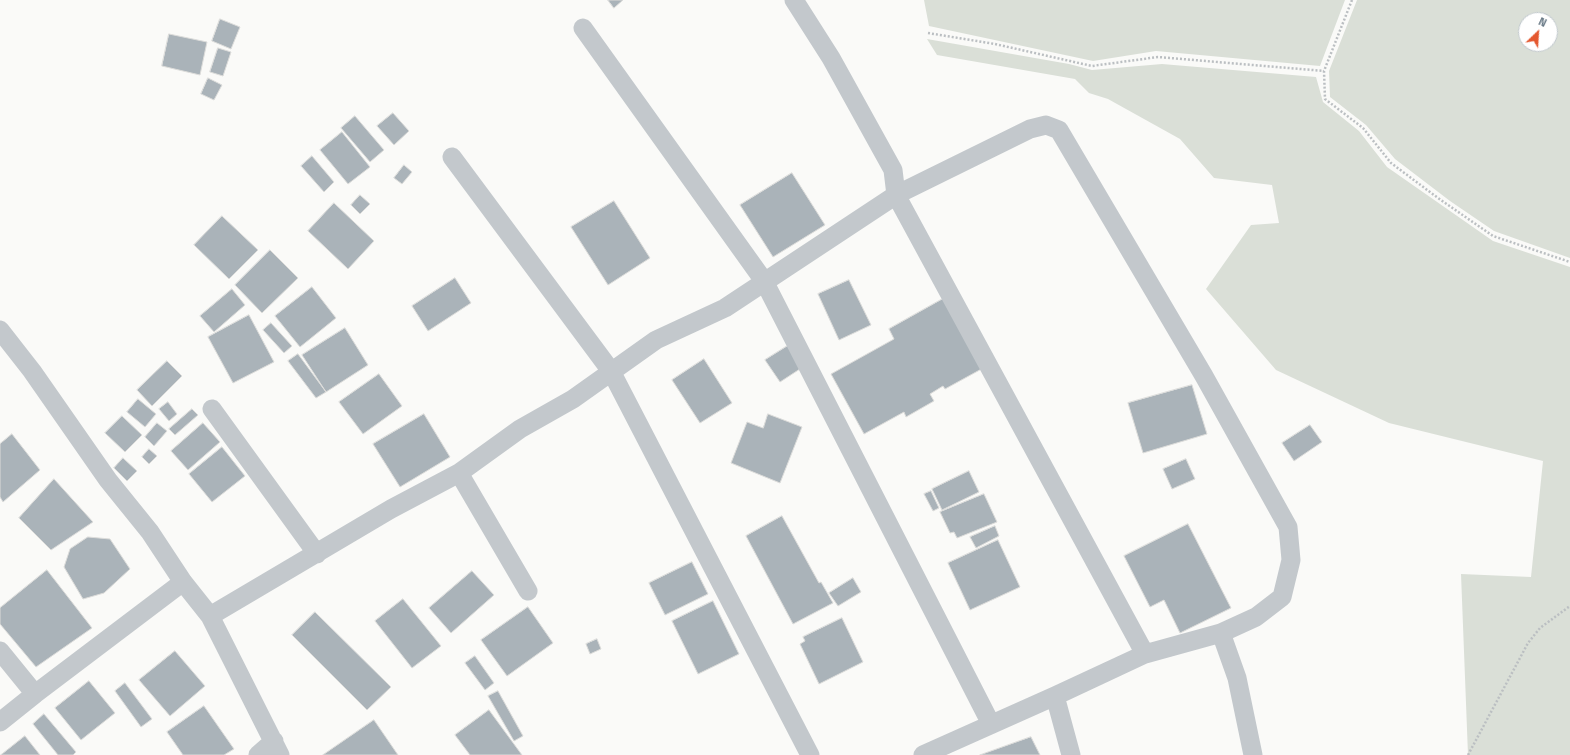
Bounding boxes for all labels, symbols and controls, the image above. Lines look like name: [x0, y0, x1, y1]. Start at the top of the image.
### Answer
north arrow: [1518, 12, 1558, 52]
text: N: [1536, 13, 1549, 31]

